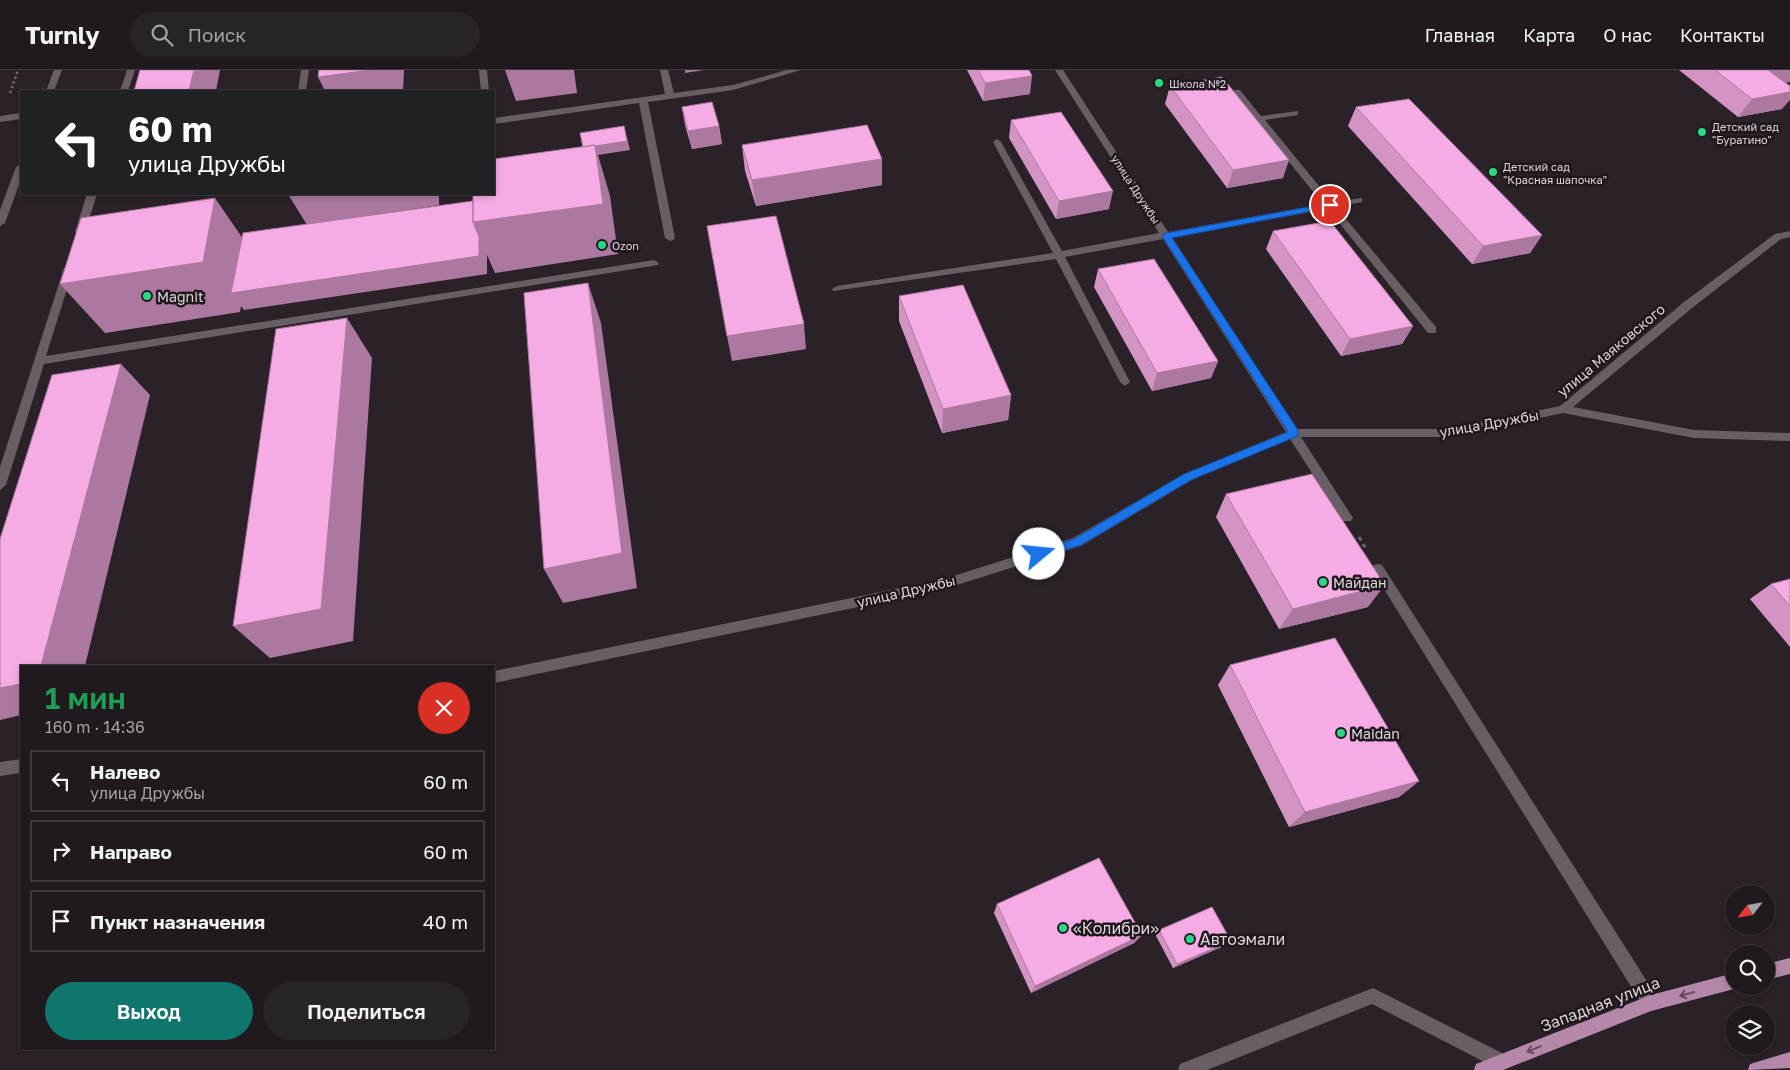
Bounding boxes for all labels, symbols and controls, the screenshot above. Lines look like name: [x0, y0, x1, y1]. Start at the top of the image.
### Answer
search box: [130, 12, 480, 57]
text: Turnly: [25, 20, 100, 49]
icon: search: [148, 21, 176, 49]
text: Поиск: [188, 23, 246, 46]
text: Главная: [1425, 24, 1495, 46]
text: Карта: [1523, 24, 1575, 46]
text: О нас: [1603, 24, 1652, 46]
text: Контакты: [1680, 24, 1765, 46]
marker: Школа №2: [1153, 77, 1165, 89]
place label: Школа №2: [1169, 77, 1226, 90]
text: 60 m: [128, 108, 212, 150]
icon: left: [45, 110, 110, 175]
place label: Детский сад "Буратино": [1712, 120, 1779, 146]
marker: Детский сад "Буратино": [1696, 126, 1708, 138]
text: улица Дружбы: [128, 150, 286, 177]
street label: улица Дружбы: [1109, 152, 1163, 226]
place label: Детский сад "Красная шапочка": [1503, 160, 1607, 186]
marker: Детский сад "Красная шапочка": [1487, 166, 1499, 178]
pin: [1309, 184, 1351, 226]
icon: arrive: [1316, 191, 1344, 219]
marker: Ozon: [596, 239, 608, 251]
place label: Ozon: [612, 239, 639, 252]
place label: Magnit: [157, 288, 204, 305]
marker: Magnit: [141, 290, 153, 302]
street label: улица Маяковского: [1554, 300, 1668, 400]
street label: улица Дружбы: [1438, 406, 1540, 440]
position arrow: [1012, 527, 1064, 579]
street label: улица Дружбы: [855, 571, 957, 611]
place label: Майдан: [1333, 574, 1387, 591]
marker: Майдан: [1317, 576, 1329, 588]
text: 1 мин: [45, 680, 126, 716]
button: close: [418, 682, 470, 734]
text: 160 m · 14:36: [45, 717, 145, 737]
place label: Maidan: [1351, 725, 1400, 742]
marker: Maidan: [1335, 727, 1347, 739]
text: Налево: [90, 760, 160, 783]
icon: left: [47, 767, 75, 795]
text: 60 m: [423, 770, 468, 793]
text: улица Дружбы: [90, 783, 205, 803]
icon: right: [47, 837, 75, 865]
text: Направо: [90, 840, 172, 863]
text: 60 m: [423, 840, 468, 863]
north arrow: [1725, 885, 1775, 935]
map controls: [1725, 885, 1775, 1055]
icon: arrive: [47, 907, 75, 935]
text: Пункт назначения: [90, 910, 265, 933]
text: 40 m: [423, 910, 468, 933]
place label: «Колибри»: [1073, 918, 1159, 938]
marker: «Колибри»: [1057, 922, 1069, 934]
place label: Автоэмали: [1200, 929, 1285, 949]
marker: Автоэмали: [1184, 933, 1196, 945]
button: search: [1725, 945, 1775, 995]
street label: Западная улица: [1537, 972, 1663, 1036]
button: Выход: [45, 982, 253, 1040]
button: Поделиться: [263, 982, 470, 1040]
one-way arrow: [1679, 989, 1695, 999]
button: layers: [1725, 1005, 1775, 1055]
one-way arrow: [1527, 1045, 1542, 1055]

